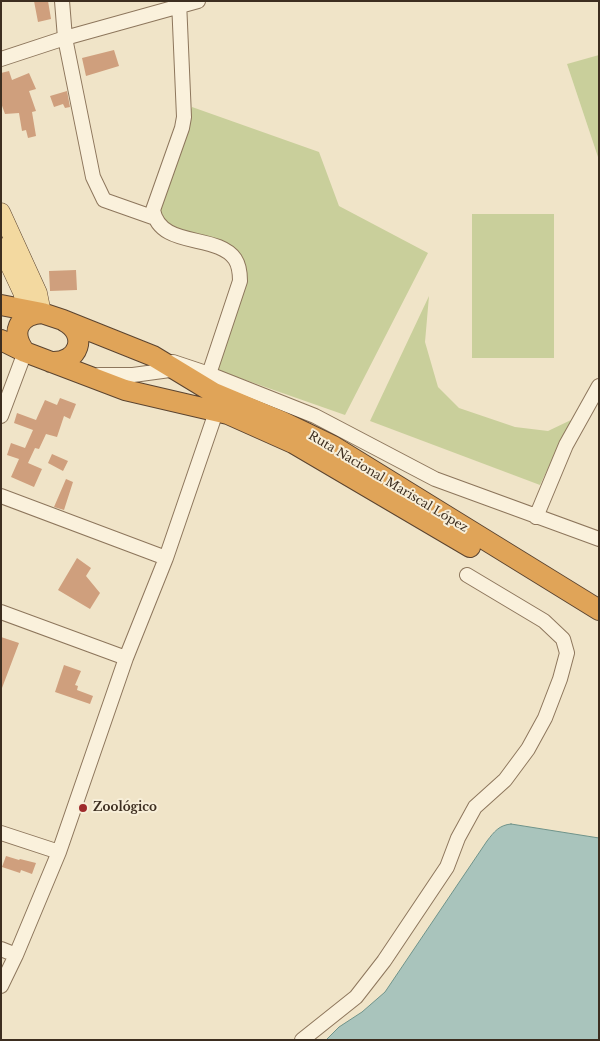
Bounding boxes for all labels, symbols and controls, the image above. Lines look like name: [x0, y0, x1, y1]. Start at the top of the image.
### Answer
street label: Ruta Nacional Mariscal López: [306, 429, 470, 535]
place label: Zoológico: [93, 801, 157, 815]
marker: Zoológico: [77, 802, 89, 814]

